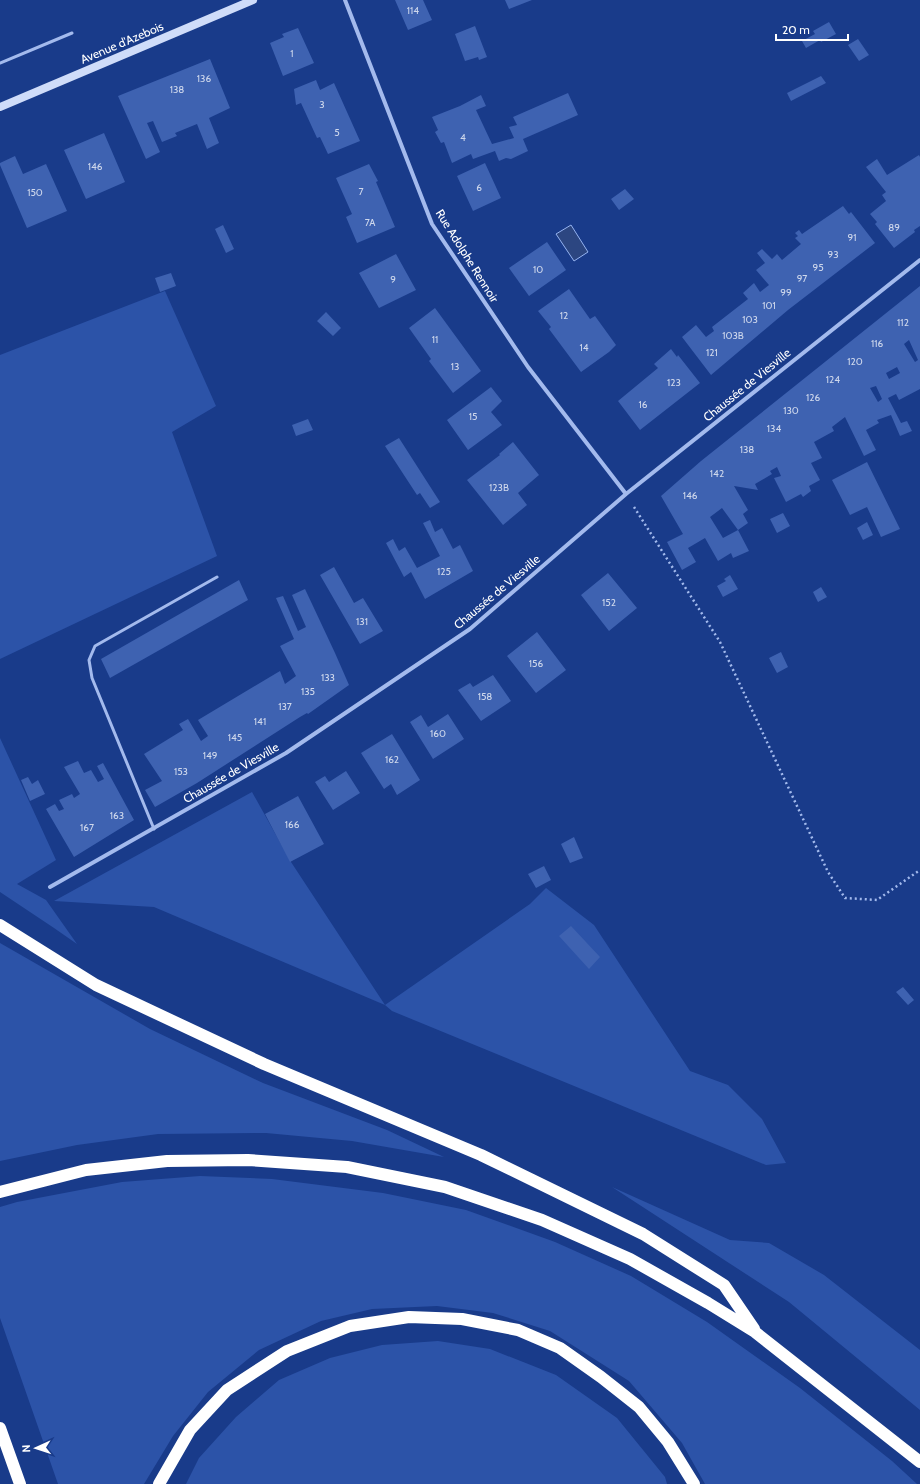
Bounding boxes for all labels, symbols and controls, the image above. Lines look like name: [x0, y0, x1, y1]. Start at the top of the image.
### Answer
house number: 114: [407, 4, 419, 17]
scale bar: [776, 16, 848, 42]
street label: Avenue d'Azebois: [78, 18, 166, 67]
text: 20 m: [782, 22, 810, 37]
house number: 1: [290, 47, 294, 60]
house number: 136: [197, 72, 211, 85]
house number: 138: [170, 83, 184, 96]
house number: 3: [319, 98, 325, 111]
house number: 5: [334, 126, 340, 139]
house number: 4: [460, 131, 466, 144]
house number: 146: [88, 160, 103, 173]
house number: 6: [476, 181, 482, 194]
house number: 7: [358, 185, 364, 198]
house number: 150: [27, 186, 43, 199]
street label: Rue Adolphe Rennoir: [433, 206, 502, 305]
house number: 7A: [365, 216, 376, 229]
house number: 89: [888, 221, 900, 234]
house number: 91: [848, 231, 856, 244]
house number: 93: [827, 248, 839, 261]
house number: 95: [812, 261, 824, 274]
house number: 10: [533, 263, 543, 276]
house number: 97: [797, 272, 807, 285]
house number: 9: [390, 273, 396, 286]
house number: 99: [780, 286, 792, 299]
house number: 101: [762, 299, 776, 312]
house number: 12: [560, 309, 568, 322]
house number: 103: [742, 313, 758, 326]
house number: 112: [897, 316, 909, 329]
house number: 103B: [722, 329, 744, 342]
house number: 11: [432, 333, 438, 346]
house number: 116: [871, 337, 883, 350]
house number: 14: [579, 341, 589, 354]
street label: Chaussée de Viesville: [700, 345, 793, 424]
house number: 121: [706, 346, 718, 359]
house number: 120: [847, 355, 863, 368]
house number: 13: [451, 360, 459, 373]
house number: 124: [826, 373, 840, 386]
house number: 123: [667, 376, 681, 389]
house number: 126: [806, 391, 820, 404]
house number: 16: [639, 398, 648, 411]
house number: 130: [783, 404, 799, 417]
house number: 15: [469, 410, 477, 423]
house number: 134: [767, 422, 781, 435]
house number: 138: [740, 443, 754, 456]
house number: 142: [710, 467, 724, 480]
house number: 123B: [489, 481, 509, 494]
house number: 146: [683, 489, 698, 502]
street label: Chaussée de Viesville: [450, 551, 543, 632]
house number: 125: [437, 565, 451, 578]
house number: 152: [602, 596, 616, 609]
house number: 131: [356, 615, 368, 628]
house number: 156: [529, 657, 543, 670]
house number: 133: [321, 671, 335, 684]
house number: 135: [301, 685, 315, 698]
house number: 158: [478, 690, 492, 703]
house number: 137: [278, 700, 292, 713]
house number: 141: [254, 715, 266, 728]
house number: 160: [430, 727, 446, 740]
house number: 145: [228, 731, 242, 744]
street label: Chaussée de Viesville: [180, 739, 281, 806]
house number: 149: [203, 749, 218, 762]
house number: 162: [385, 753, 399, 766]
house number: 153: [174, 765, 188, 778]
house number: 163: [110, 809, 124, 822]
house number: 166: [285, 818, 300, 831]
house number: 167: [80, 821, 94, 834]
north arrow: [16, 1428, 56, 1468]
text: N: [19, 1444, 33, 1453]

